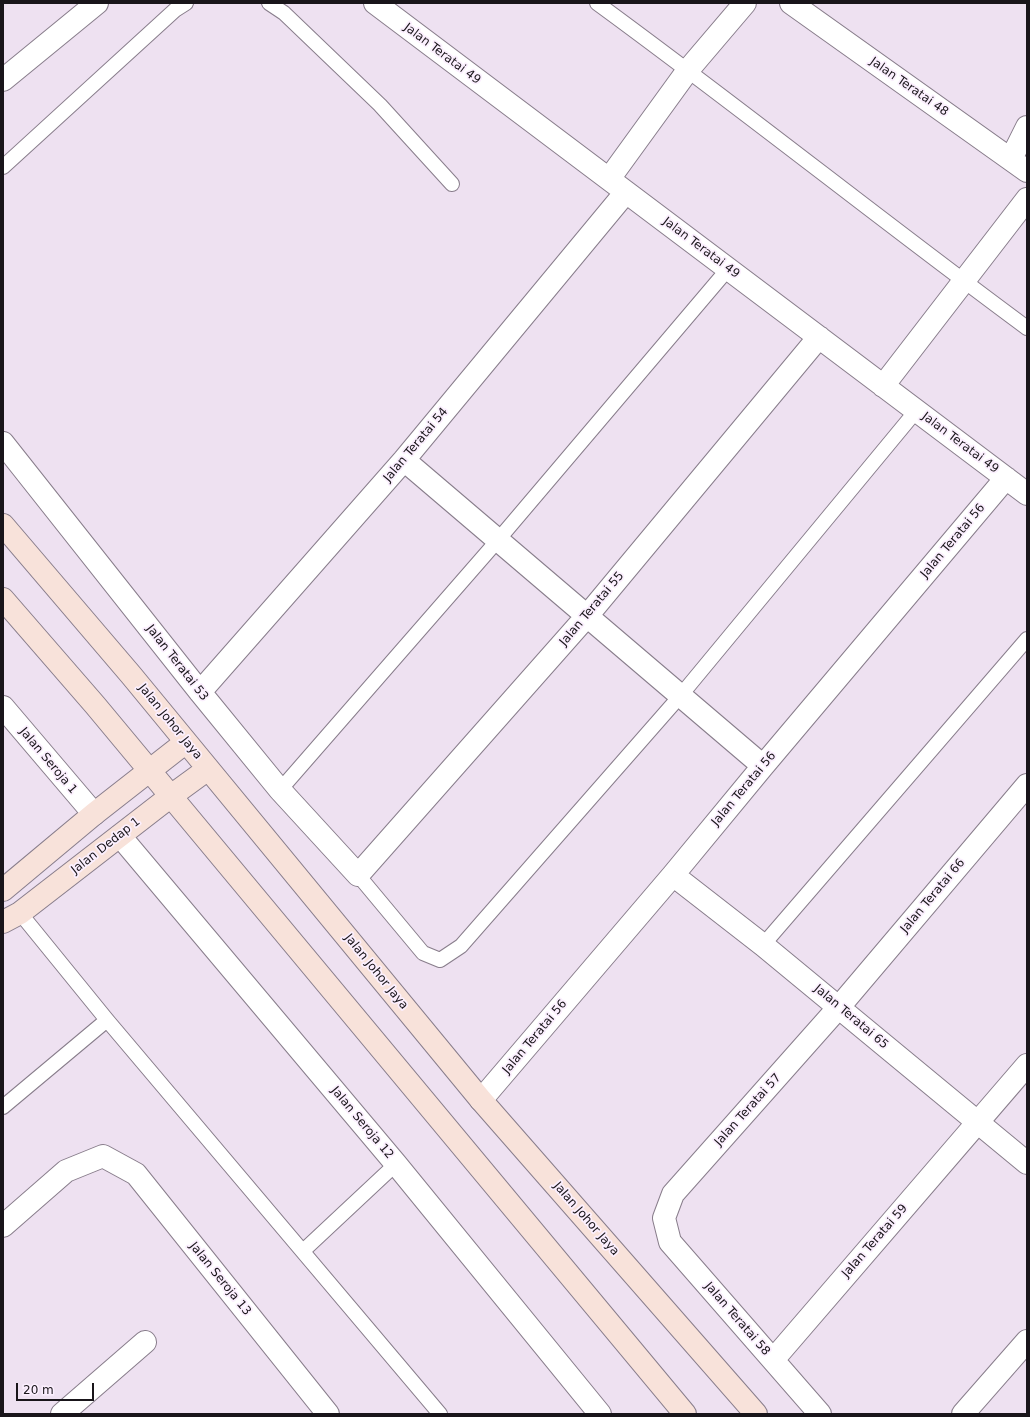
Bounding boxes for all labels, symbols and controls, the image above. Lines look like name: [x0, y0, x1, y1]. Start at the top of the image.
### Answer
street label: Jalan Teratai 49: [401, 20, 483, 88]
street label: Jalan Teratai 48: [867, 55, 951, 119]
street label: Jalan Teratai 49: [660, 214, 742, 282]
street label: Jalan Teratai 54: [381, 405, 451, 485]
street label: Jalan Teratai 49: [919, 409, 1001, 477]
street label: Jalan Teratai 56: [918, 501, 988, 581]
street label: Jalan Teratai 55: [557, 569, 627, 649]
street label: Jalan Teratai 53: [143, 622, 211, 704]
street label: Jalan Johor Jaya: [135, 681, 205, 763]
street label: Jalan Seroja 1: [16, 725, 80, 797]
street label: Jalan Teratai 56: [709, 749, 779, 829]
street label: Jalan Dedap 1: [69, 815, 143, 877]
street label: Jalan Teratai 66: [898, 856, 968, 936]
street label: Jalan Johor Jaya: [341, 931, 411, 1013]
street label: Jalan Teratai 65: [811, 982, 891, 1052]
street label: Jalan Teratai 56: [500, 997, 570, 1077]
street label: Jalan Teratai 57: [712, 1071, 784, 1149]
street label: Jalan Seroja 12: [328, 1084, 396, 1162]
street label: Jalan Johor Jaya: [550, 1179, 622, 1259]
street label: Jalan Teratai 59: [839, 1201, 911, 1281]
street label: Jalan Seroja 13: [186, 1240, 254, 1318]
street label: Jalan Teratai 58: [701, 1279, 773, 1359]
scale bar: [18, 1375, 96, 1401]
text: 20 m: [23, 1383, 54, 1397]

